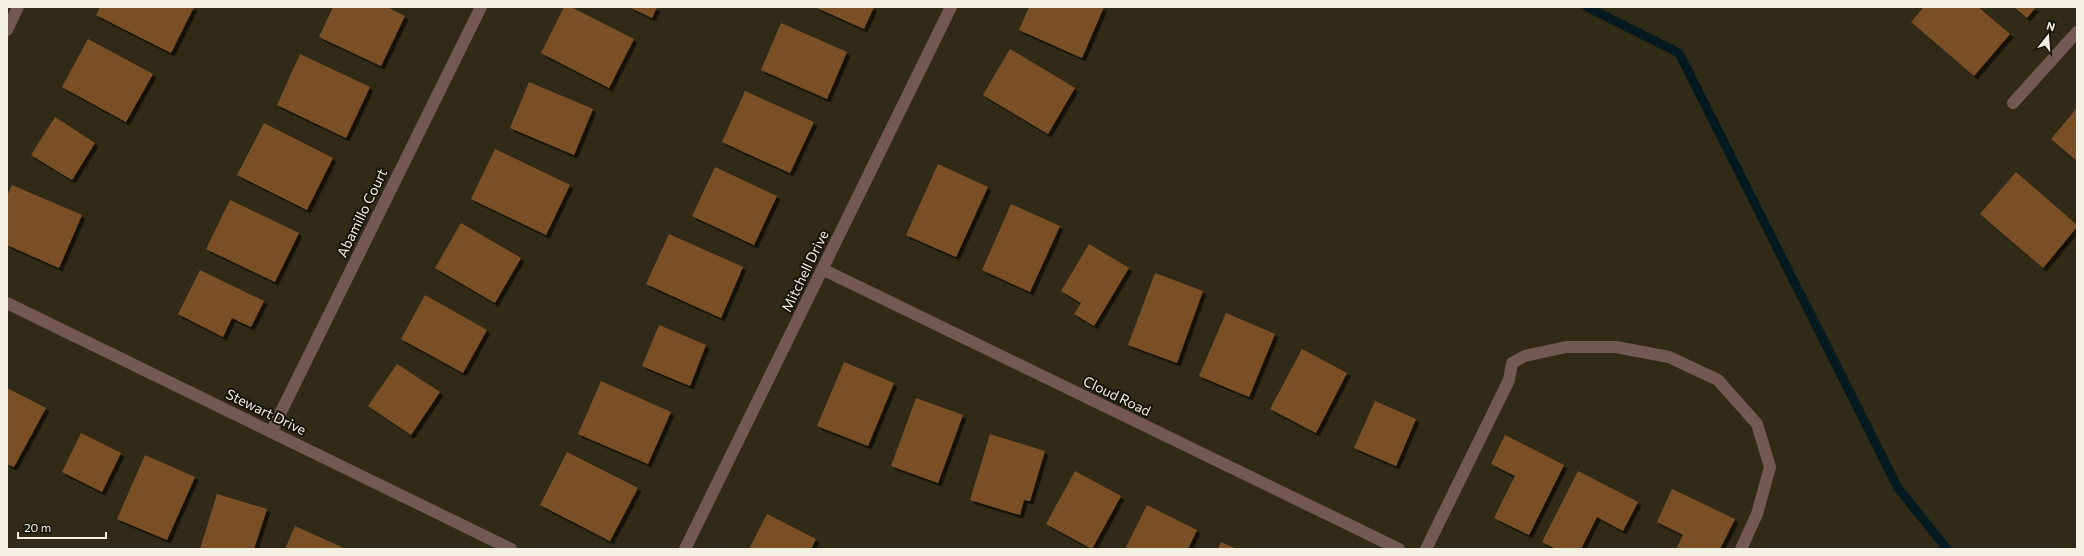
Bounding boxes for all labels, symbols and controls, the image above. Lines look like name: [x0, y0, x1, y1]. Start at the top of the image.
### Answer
north arrow: [2028, 16, 2068, 56]
text: N: [2045, 19, 2057, 33]
street label: Abamillo Court: [333, 166, 390, 260]
street label: Mitchell Drive: [777, 227, 832, 314]
street label: Cloud Road: [1081, 372, 1154, 419]
street label: Stewart Drive: [223, 385, 309, 438]
scale bar: [18, 514, 106, 540]
text: 20 m: [24, 520, 51, 534]

